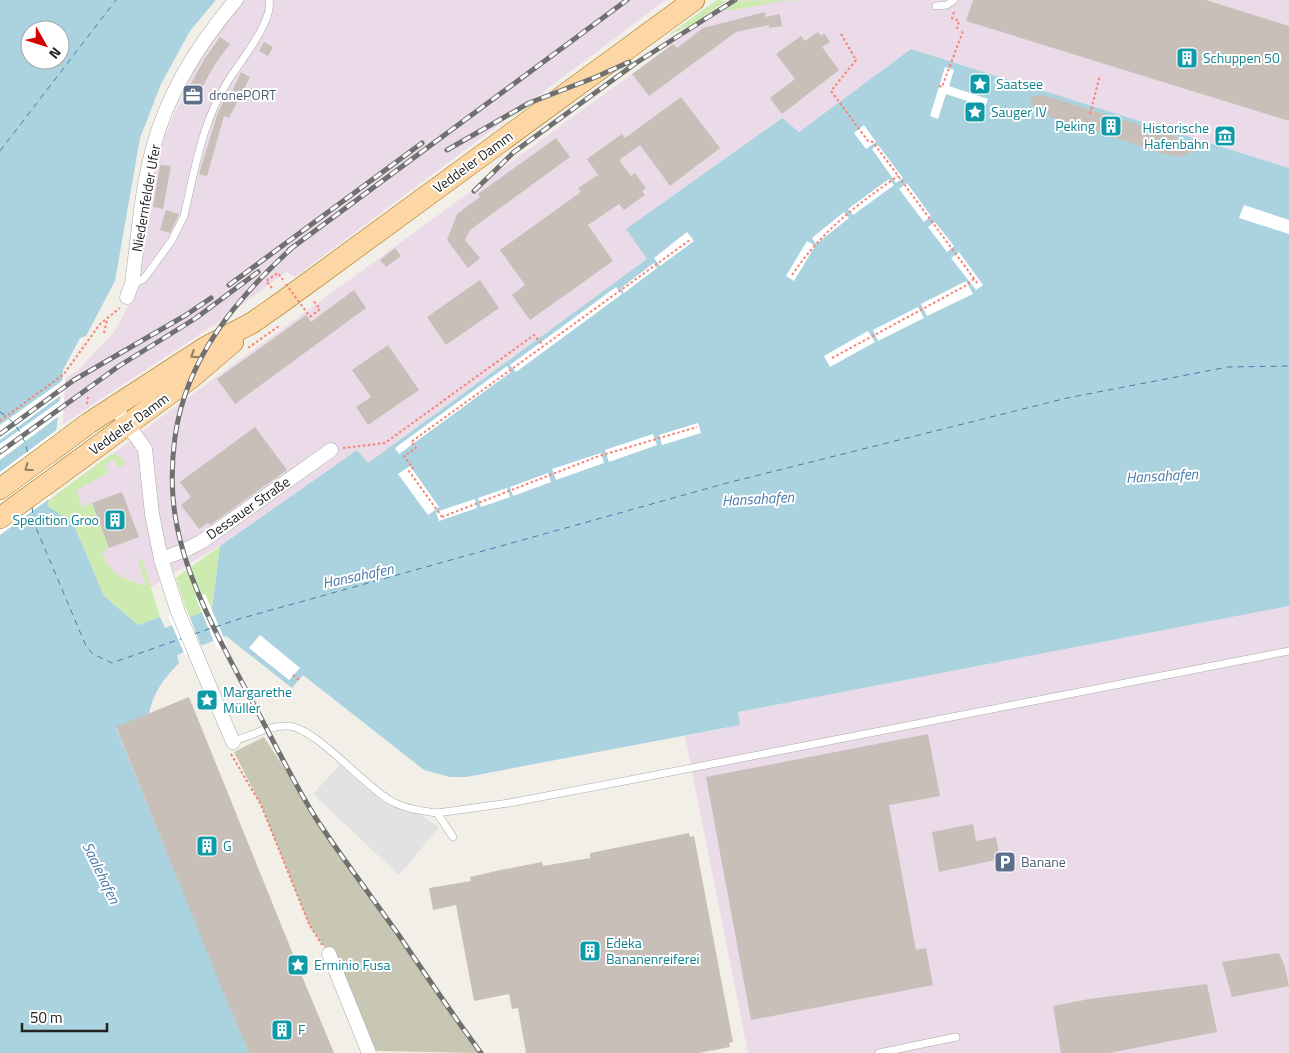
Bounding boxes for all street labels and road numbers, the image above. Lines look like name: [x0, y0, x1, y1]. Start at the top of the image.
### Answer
street label: Veddeler Damm: [428, 125, 517, 198]
street label: Niedernfelder Ufer: [126, 142, 165, 253]
street label: Veddeler Damm: [84, 387, 173, 460]
street label: Dessauer Straße: [202, 471, 294, 544]

